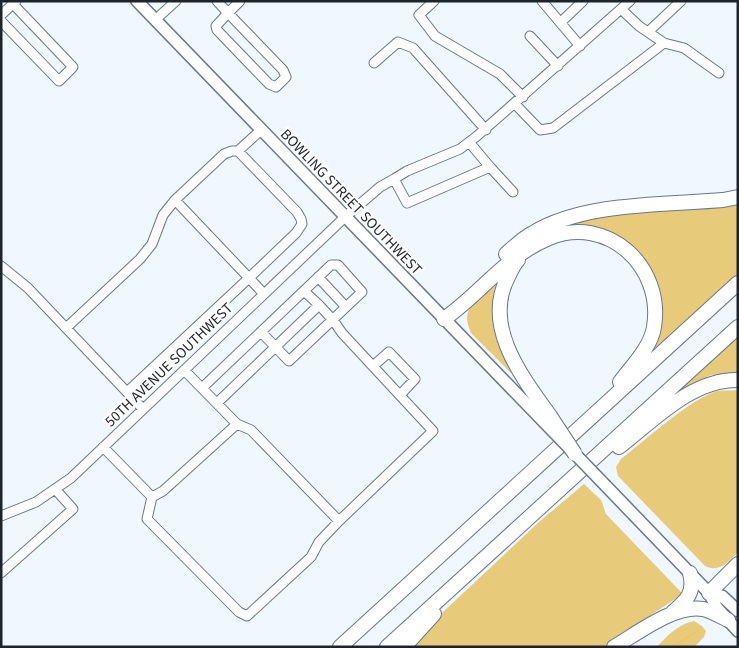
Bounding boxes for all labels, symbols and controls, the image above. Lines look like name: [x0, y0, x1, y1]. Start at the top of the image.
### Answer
street label: BOWLING STREET SOUTHWEST: [275, 124, 427, 280]
street label: 50TH AVENUE SOUTHWEST: [100, 298, 238, 432]

